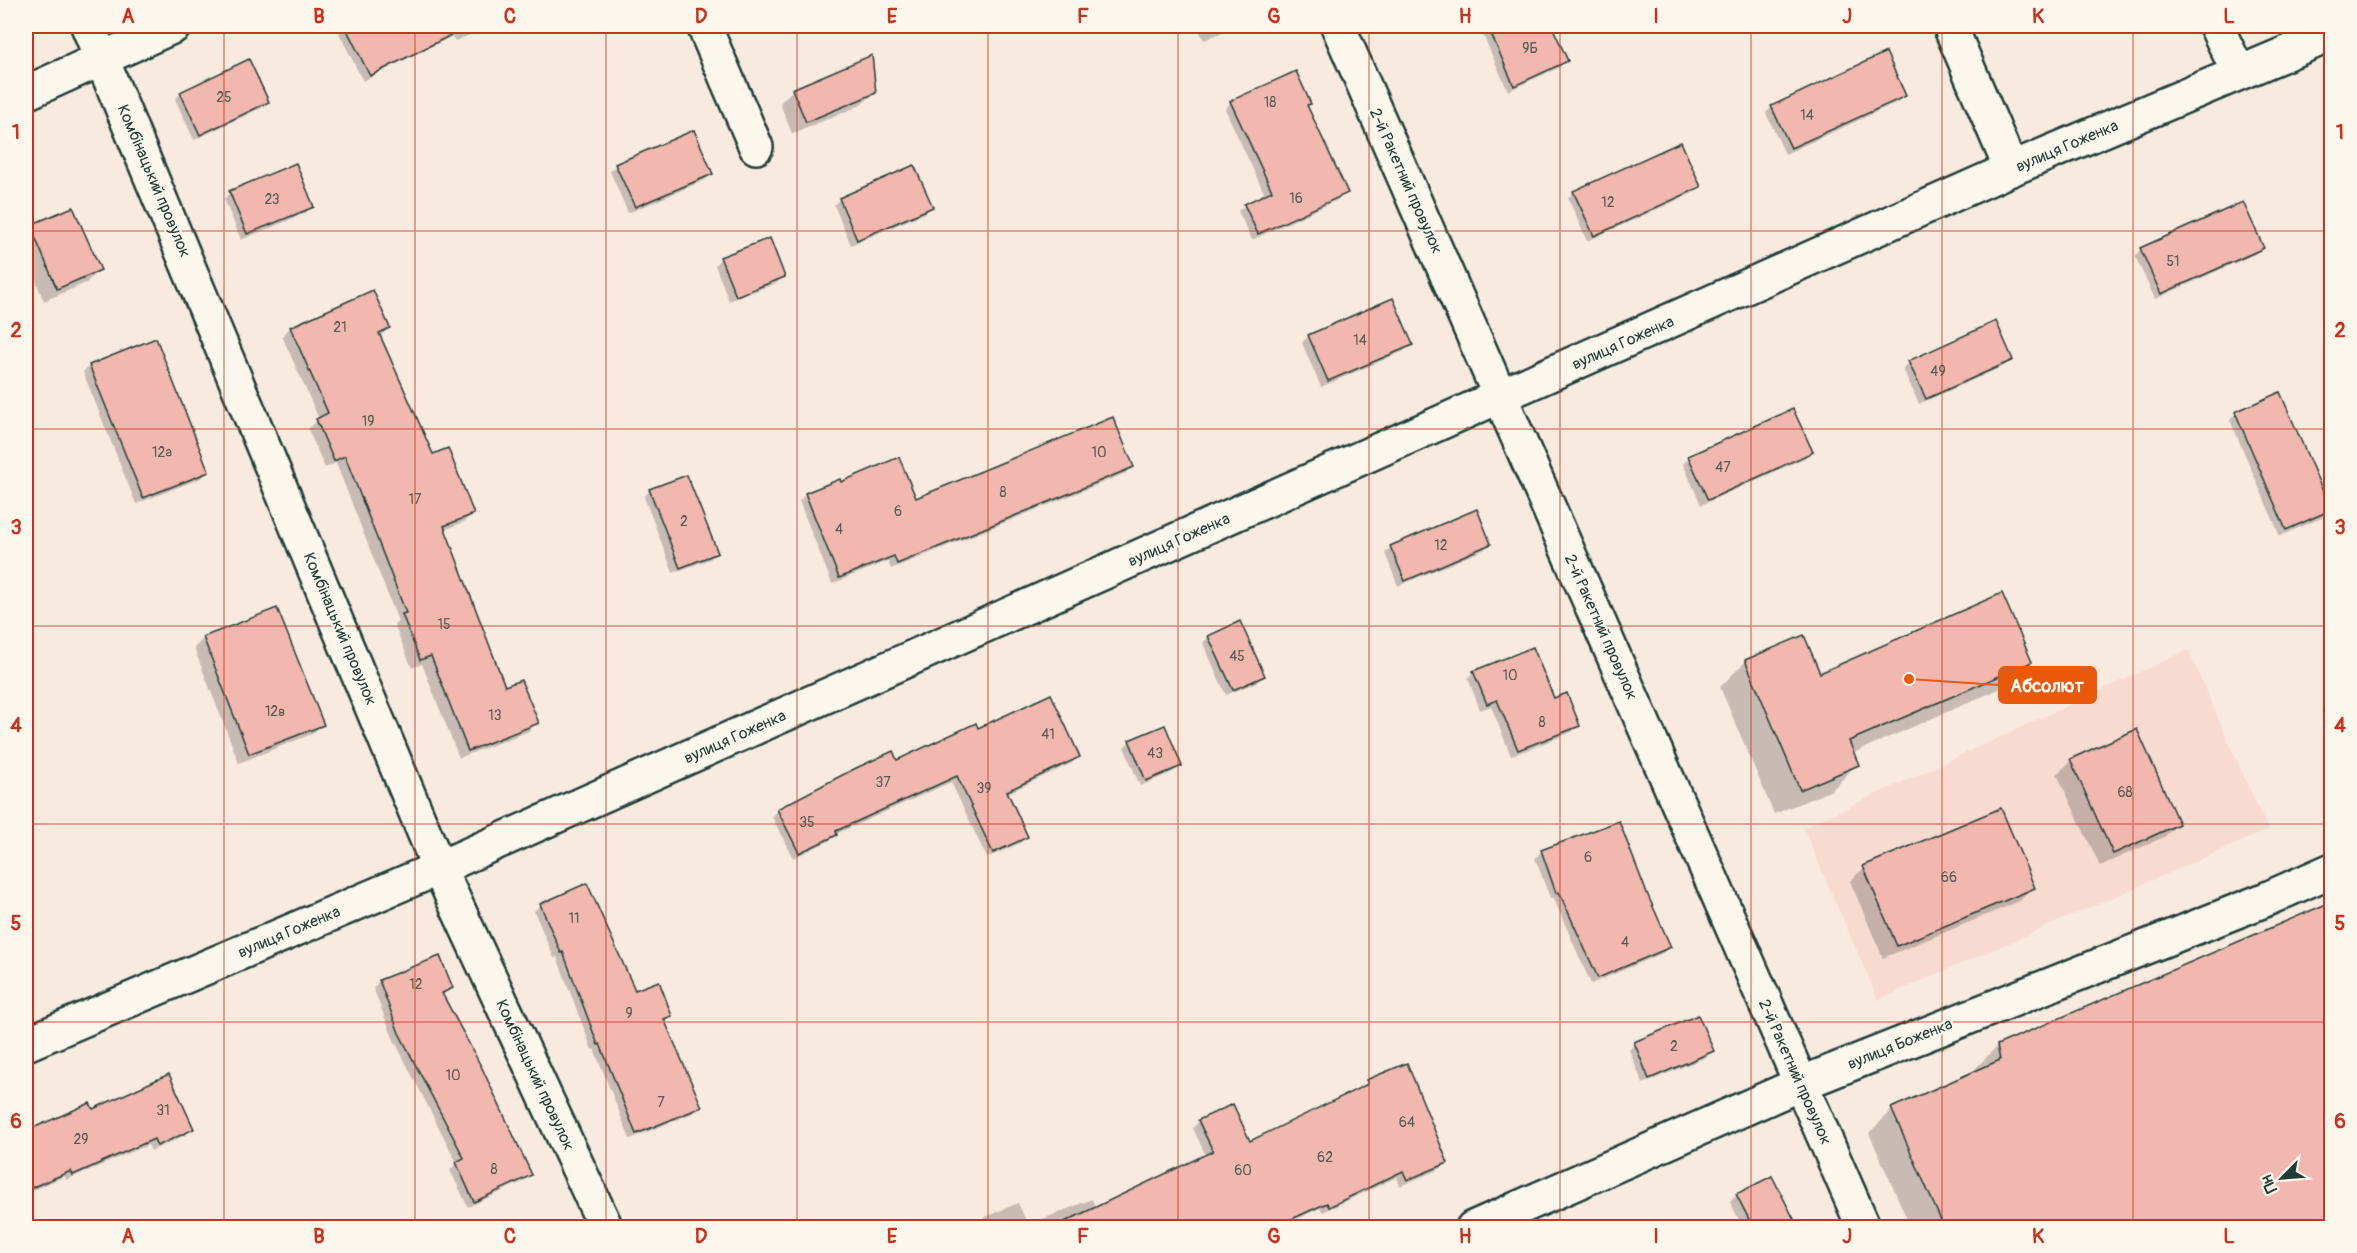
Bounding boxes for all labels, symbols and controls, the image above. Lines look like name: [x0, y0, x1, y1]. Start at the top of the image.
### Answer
text: A: [122, 4, 135, 29]
text: B: [313, 4, 325, 29]
text: C: [504, 4, 516, 29]
text: D: [695, 4, 708, 29]
text: E: [887, 4, 898, 29]
text: F: [1077, 4, 1089, 29]
text: G: [1267, 4, 1281, 29]
text: H: [1459, 4, 1472, 29]
text: I: [1653, 4, 1659, 29]
text: J: [1842, 4, 1852, 29]
text: K: [2032, 4, 2044, 29]
text: L: [2223, 4, 2235, 29]
house number: 9Б: [1522, 40, 1538, 57]
house number: 25: [216, 89, 232, 106]
house number: 18: [1264, 94, 1276, 111]
street label: Комбінацький провулок: [113, 102, 195, 260]
street label: 2-й Ракетний провулок: [1365, 105, 1447, 257]
house number: 14: [1800, 107, 1814, 124]
street label: вулиця Гоженка: [2013, 115, 2121, 177]
text: 1: [12, 120, 20, 145]
text: 1: [2336, 120, 2344, 145]
house number: 16: [1289, 190, 1303, 207]
house number: 23: [264, 191, 280, 208]
house number: 12: [1601, 194, 1615, 211]
house number: 51: [2166, 253, 2180, 270]
street label: вулиця Гоженка: [1569, 312, 1677, 374]
text: 2: [10, 318, 22, 343]
text: 2: [2334, 318, 2346, 343]
house number: 21: [333, 319, 347, 336]
house number: 14: [1353, 332, 1367, 349]
house number: 49: [1930, 363, 1946, 380]
house number: 19: [362, 413, 374, 430]
house number: 12а: [152, 444, 172, 461]
house number: 10: [1091, 444, 1107, 461]
house number: 47: [1715, 459, 1731, 476]
house number: 8: [999, 484, 1007, 501]
house number: 17: [409, 491, 422, 508]
house number: 6: [894, 503, 902, 520]
street label: вулиця Гоженка: [1125, 509, 1233, 571]
house number: 2: [680, 513, 688, 530]
text: 3: [10, 515, 22, 540]
text: 3: [2334, 515, 2346, 540]
house number: 4: [835, 521, 843, 538]
house number: 12: [1434, 537, 1448, 554]
street label: Комбінацький провулок: [299, 550, 381, 708]
street label: 2-й Ракетний провулок: [1560, 551, 1642, 703]
house number: 15: [437, 616, 451, 633]
house number: 45: [1229, 648, 1245, 665]
house number: 10: [1502, 667, 1518, 684]
callout: Абсолют: [1999, 667, 2096, 703]
text: Абсолют: [2010, 675, 2085, 698]
house number: 12в: [265, 703, 285, 720]
street label: вулиця Гоженка: [681, 706, 789, 768]
house number: 13: [488, 707, 502, 724]
text: 4: [10, 713, 22, 738]
text: 4: [2334, 713, 2346, 738]
house number: 8: [1538, 714, 1546, 731]
house number: 41: [1041, 726, 1055, 743]
house number: 43: [1147, 745, 1163, 762]
house number: 37: [875, 774, 891, 791]
house number: 39: [976, 780, 992, 797]
house number: 68: [2117, 784, 2133, 801]
house number: 35: [799, 814, 815, 831]
house number: 6: [1584, 849, 1592, 866]
house number: 66: [1941, 869, 1957, 886]
street label: вулиця Гоженка: [235, 901, 343, 963]
house number: 11: [569, 910, 579, 927]
text: 5: [11, 911, 22, 936]
text: 5: [2335, 911, 2346, 936]
house number: 4: [1621, 934, 1629, 951]
house number: 12: [409, 976, 423, 993]
street label: Комбінацький провулок: [491, 996, 579, 1154]
street label: 2-й Ракетний провулок: [1754, 996, 1836, 1148]
house number: 9: [625, 1005, 633, 1022]
street label: вулиця Боженка: [1845, 1014, 1955, 1074]
house number: 2: [1670, 1038, 1678, 1055]
house number: 10: [445, 1067, 461, 1084]
house number: 7: [657, 1094, 665, 1111]
house number: 31: [156, 1102, 170, 1119]
text: 6: [10, 1109, 22, 1134]
text: 6: [2334, 1109, 2346, 1134]
house number: 64: [1399, 1114, 1415, 1131]
house number: 29: [73, 1131, 89, 1148]
north arrow: [2252, 1148, 2312, 1208]
house number: 62: [1317, 1149, 1333, 1166]
house number: 8: [490, 1161, 498, 1178]
house number: 60: [1234, 1162, 1252, 1179]
text: Пн: [2257, 1172, 2282, 1196]
text: A: [122, 1224, 135, 1249]
text: B: [313, 1224, 325, 1249]
text: C: [504, 1224, 516, 1249]
text: D: [695, 1224, 708, 1249]
text: E: [887, 1224, 898, 1249]
text: F: [1077, 1224, 1089, 1249]
text: G: [1267, 1224, 1281, 1249]
text: H: [1459, 1224, 1472, 1249]
text: I: [1653, 1224, 1659, 1249]
text: J: [1842, 1224, 1852, 1249]
text: K: [2032, 1224, 2044, 1249]
text: L: [2223, 1224, 2235, 1249]

